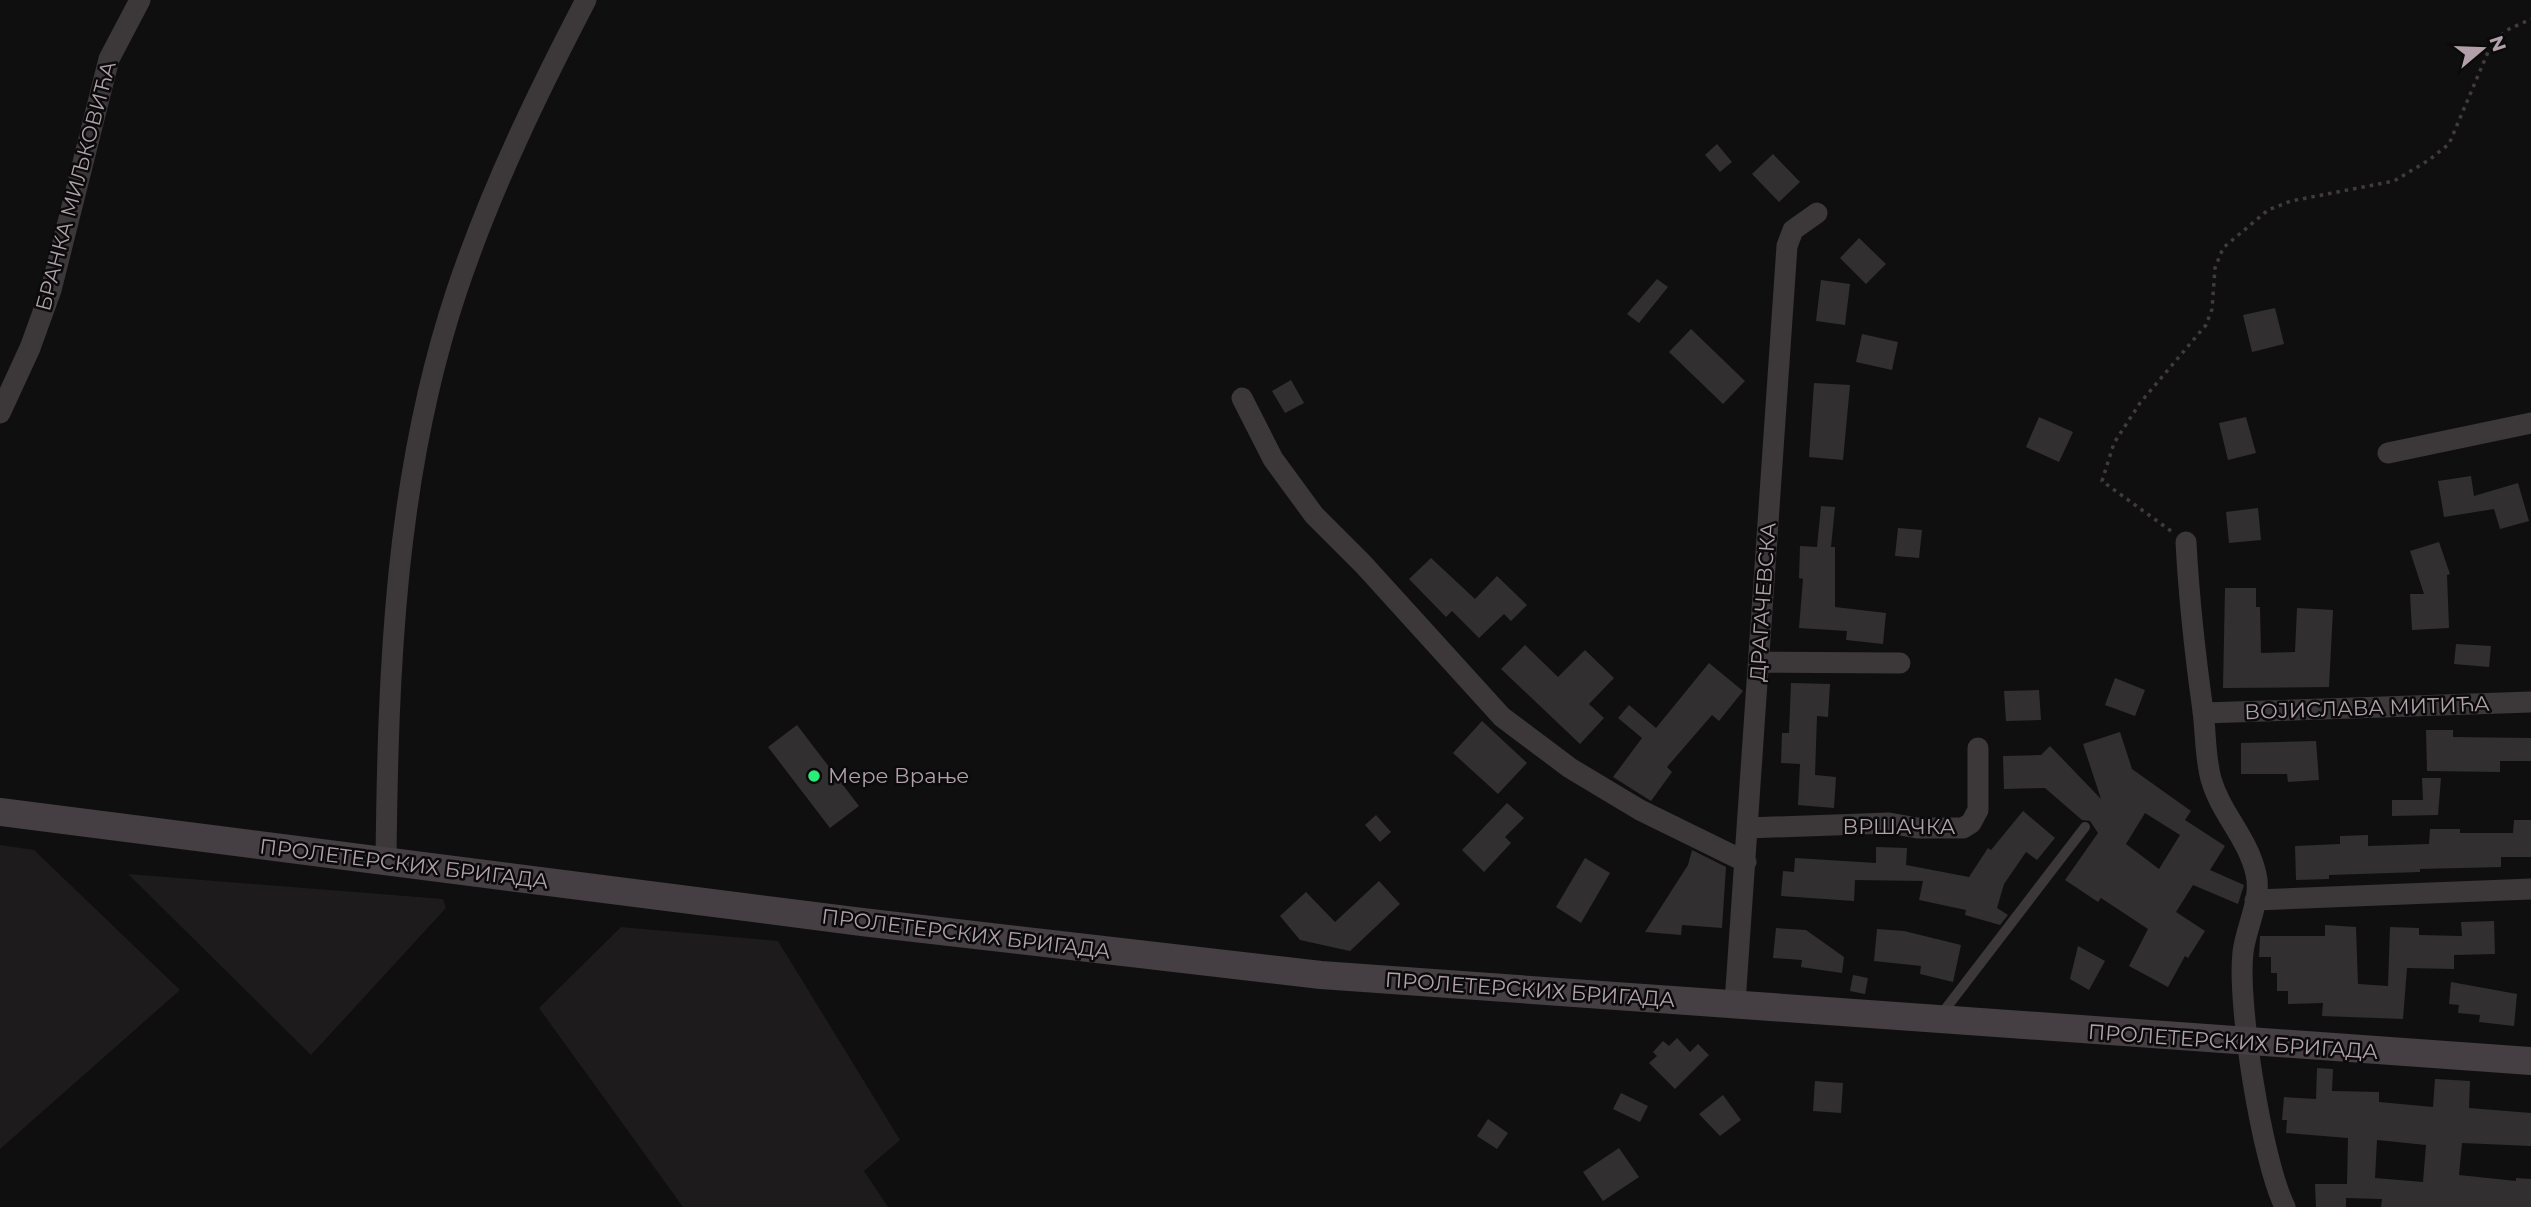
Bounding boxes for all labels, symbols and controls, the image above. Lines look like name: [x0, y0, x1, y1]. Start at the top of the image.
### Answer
north arrow: [2447, 14, 2517, 84]
text: N: [2484, 33, 2511, 55]
street label: БРАНКА МИЉКОВИЋА: [30, 58, 121, 314]
street label: ДРАГАЧЕВСКА: [1744, 521, 1781, 682]
street label: ВОЈИСЛАВА МИТИЋА: [2244, 691, 2490, 724]
place label: Мере Врање: [828, 763, 969, 788]
marker: Мере Врање: [806, 768, 822, 784]
street label: ВРШАЧКА: [1843, 814, 1956, 839]
street label: ПРОЛЕТЕРСКИХ БРИГАДА: [258, 833, 550, 894]
street label: ПРОЛЕТЕРСКИХ БРИГАДА: [820, 903, 1112, 964]
street label: ПРОЛЕТЕРСКИХ БРИГАДА: [1384, 967, 1676, 1012]
street label: ПРОЛЕТЕРСКИХ БРИГАДА: [2087, 1019, 2379, 1064]

